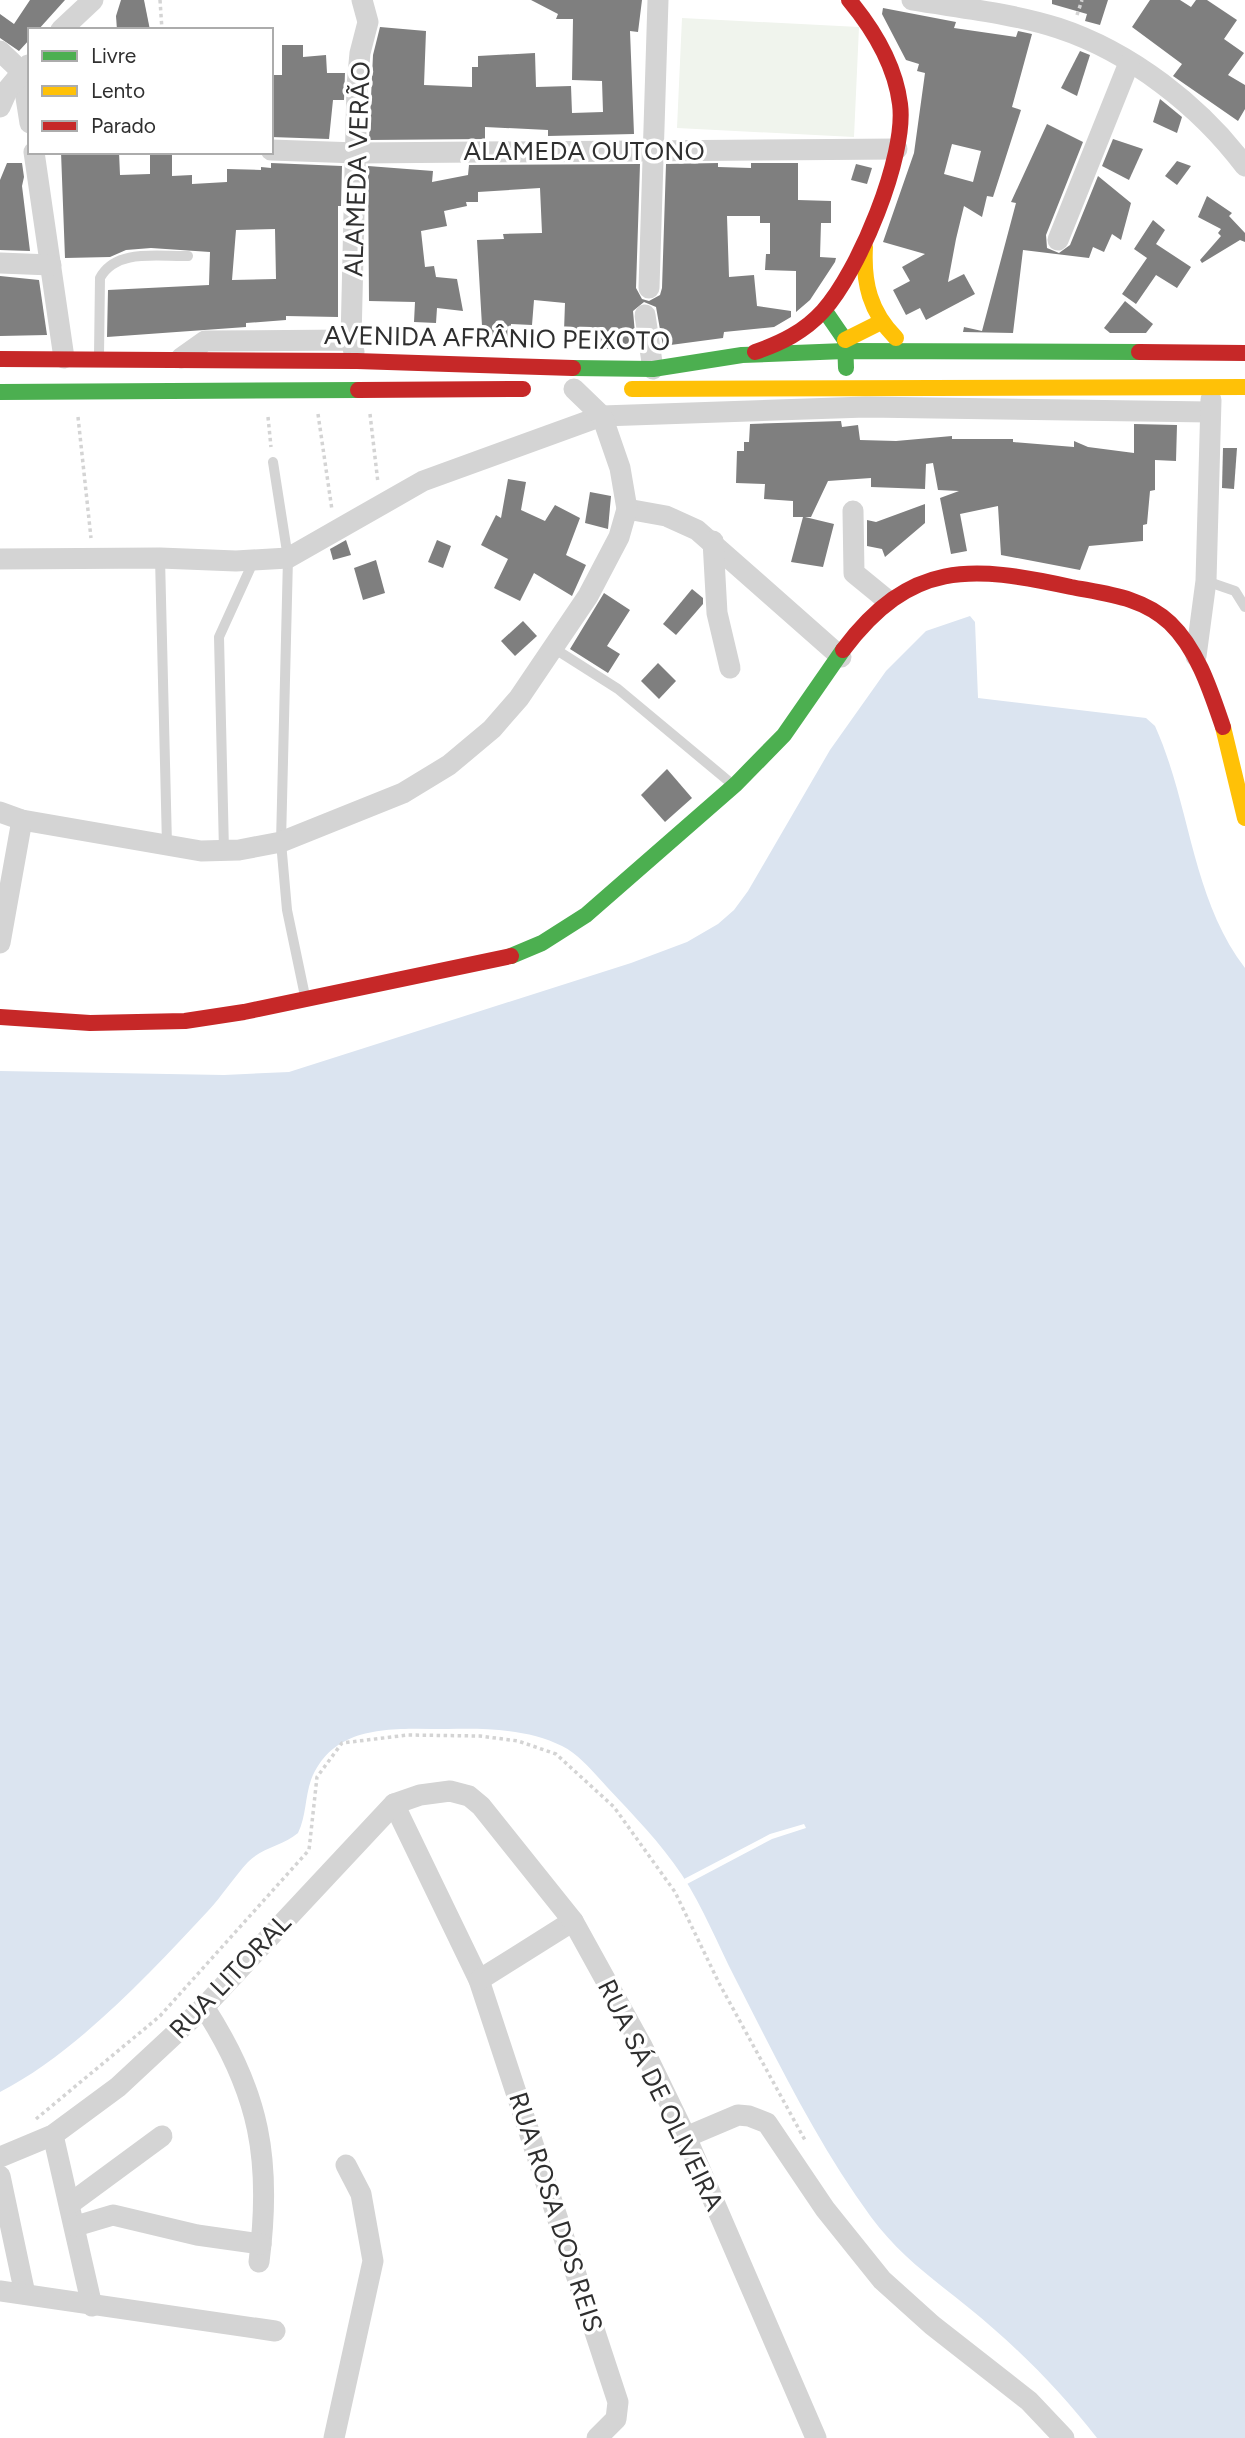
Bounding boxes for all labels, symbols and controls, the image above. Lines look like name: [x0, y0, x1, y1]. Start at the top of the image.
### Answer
legend: [28, 28, 273, 154]
text: Livre: [91, 43, 136, 68]
street label: ALAMEDA VERÃO: [337, 61, 377, 277]
text: Lento: [91, 78, 145, 103]
text: Parado: [91, 113, 156, 138]
street label: ALAMEDA OUTONO: [463, 135, 705, 167]
street label: AVENIDA AFRÂNIO PEIXOTO: [324, 319, 670, 357]
street label: RUA LITORAL: [162, 1907, 298, 2045]
street label: RUA SÁ DE OLIVEIRA: [591, 1974, 731, 2216]
street label: RUA ROSA DOS REIS: [502, 2088, 610, 2336]

